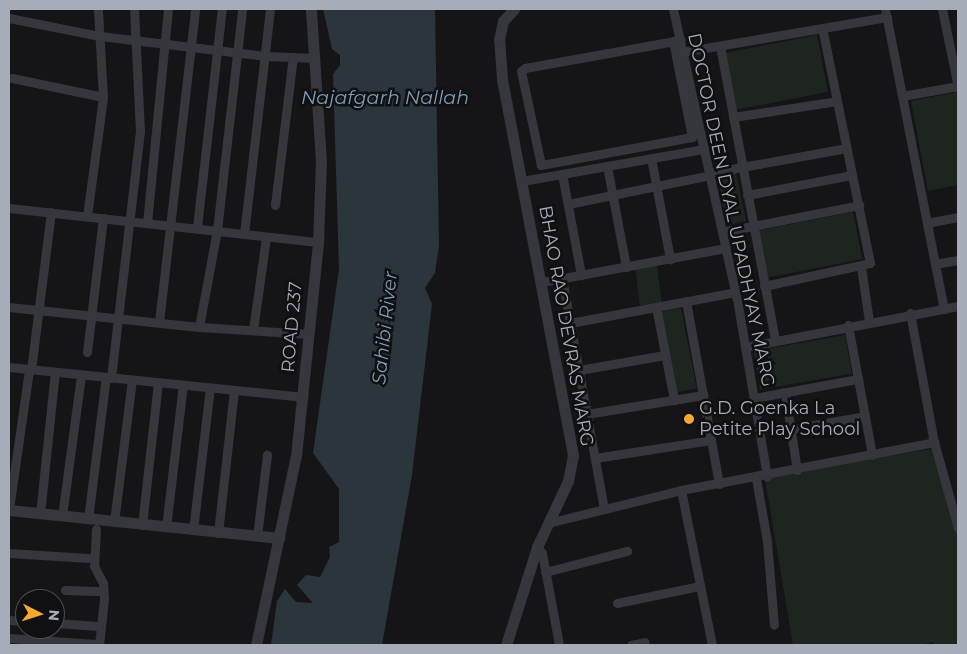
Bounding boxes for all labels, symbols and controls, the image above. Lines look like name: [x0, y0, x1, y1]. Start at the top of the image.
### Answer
street label: DOCTOR DEEN DYAL UPADHYAY MARG: [683, 31, 779, 389]
water label: Najafgarh Nallah: [301, 87, 469, 109]
street label: BHAO RAO DEVRAS MARG: [534, 204, 598, 448]
water label: Sahibi River: [368, 270, 402, 386]
street label: ROAD 237: [277, 281, 307, 373]
place label: G.D. Goenka La Petite Play School: [699, 398, 860, 440]
marker: G.D. Goenka La Petite Play School: [683, 413, 695, 425]
north arrow: [15, 589, 65, 639]
text: N: [44, 609, 63, 622]

